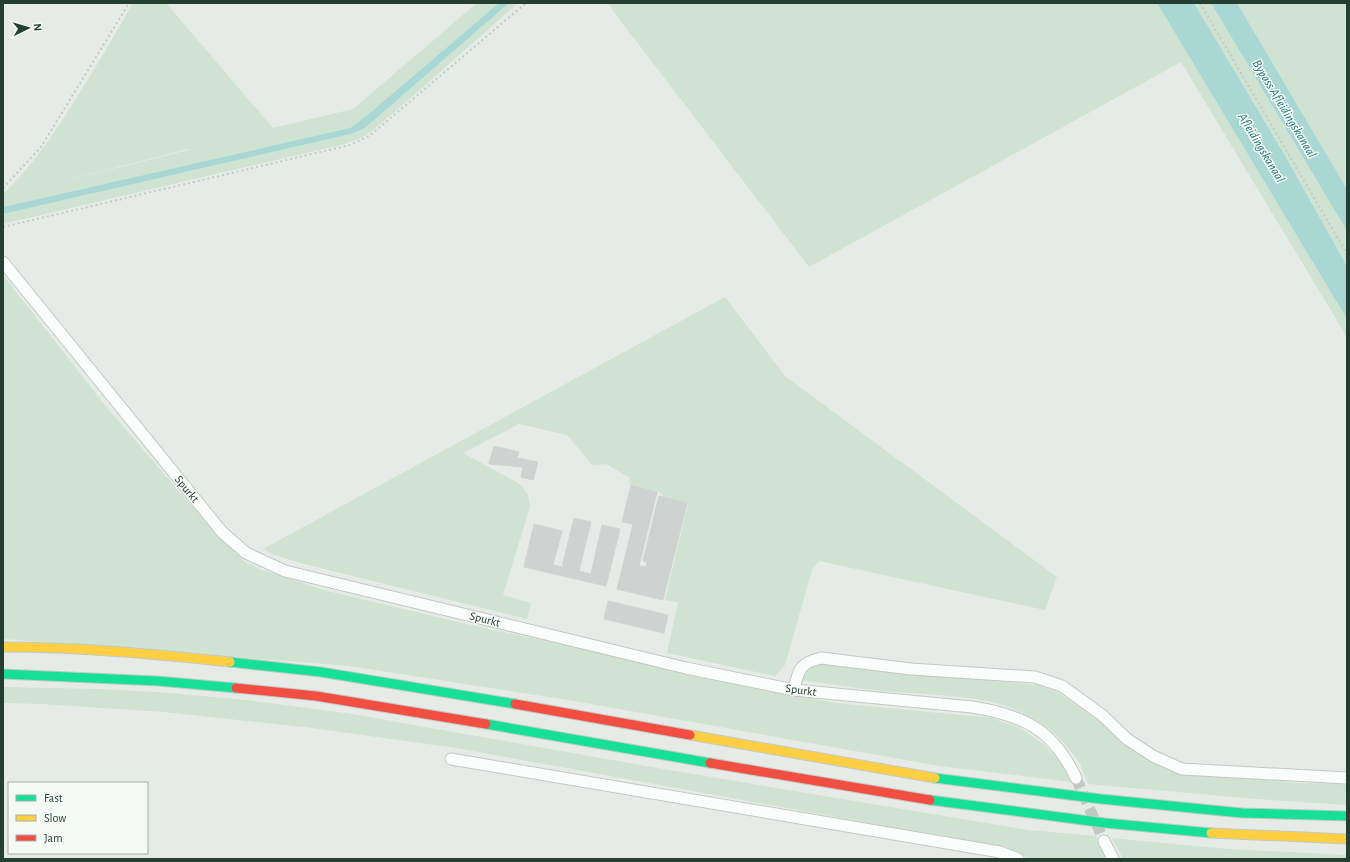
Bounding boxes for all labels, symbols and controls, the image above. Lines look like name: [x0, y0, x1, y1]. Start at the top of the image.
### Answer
north arrow: [8, 8, 48, 48]
text: N: [32, 23, 43, 31]
water label: Bypass Afleidingskanaal: [1248, 57, 1320, 161]
water label: Afleidingskanaal: [1234, 110, 1288, 186]
street label: Spurkt: [173, 473, 202, 505]
street label: Spurkt: [469, 609, 502, 629]
street label: Spurkt: [785, 682, 817, 698]
legend: [8, 782, 148, 854]
text: Fast: [44, 792, 63, 804]
text: Slow: [44, 812, 66, 824]
text: Jam: [44, 832, 63, 844]

